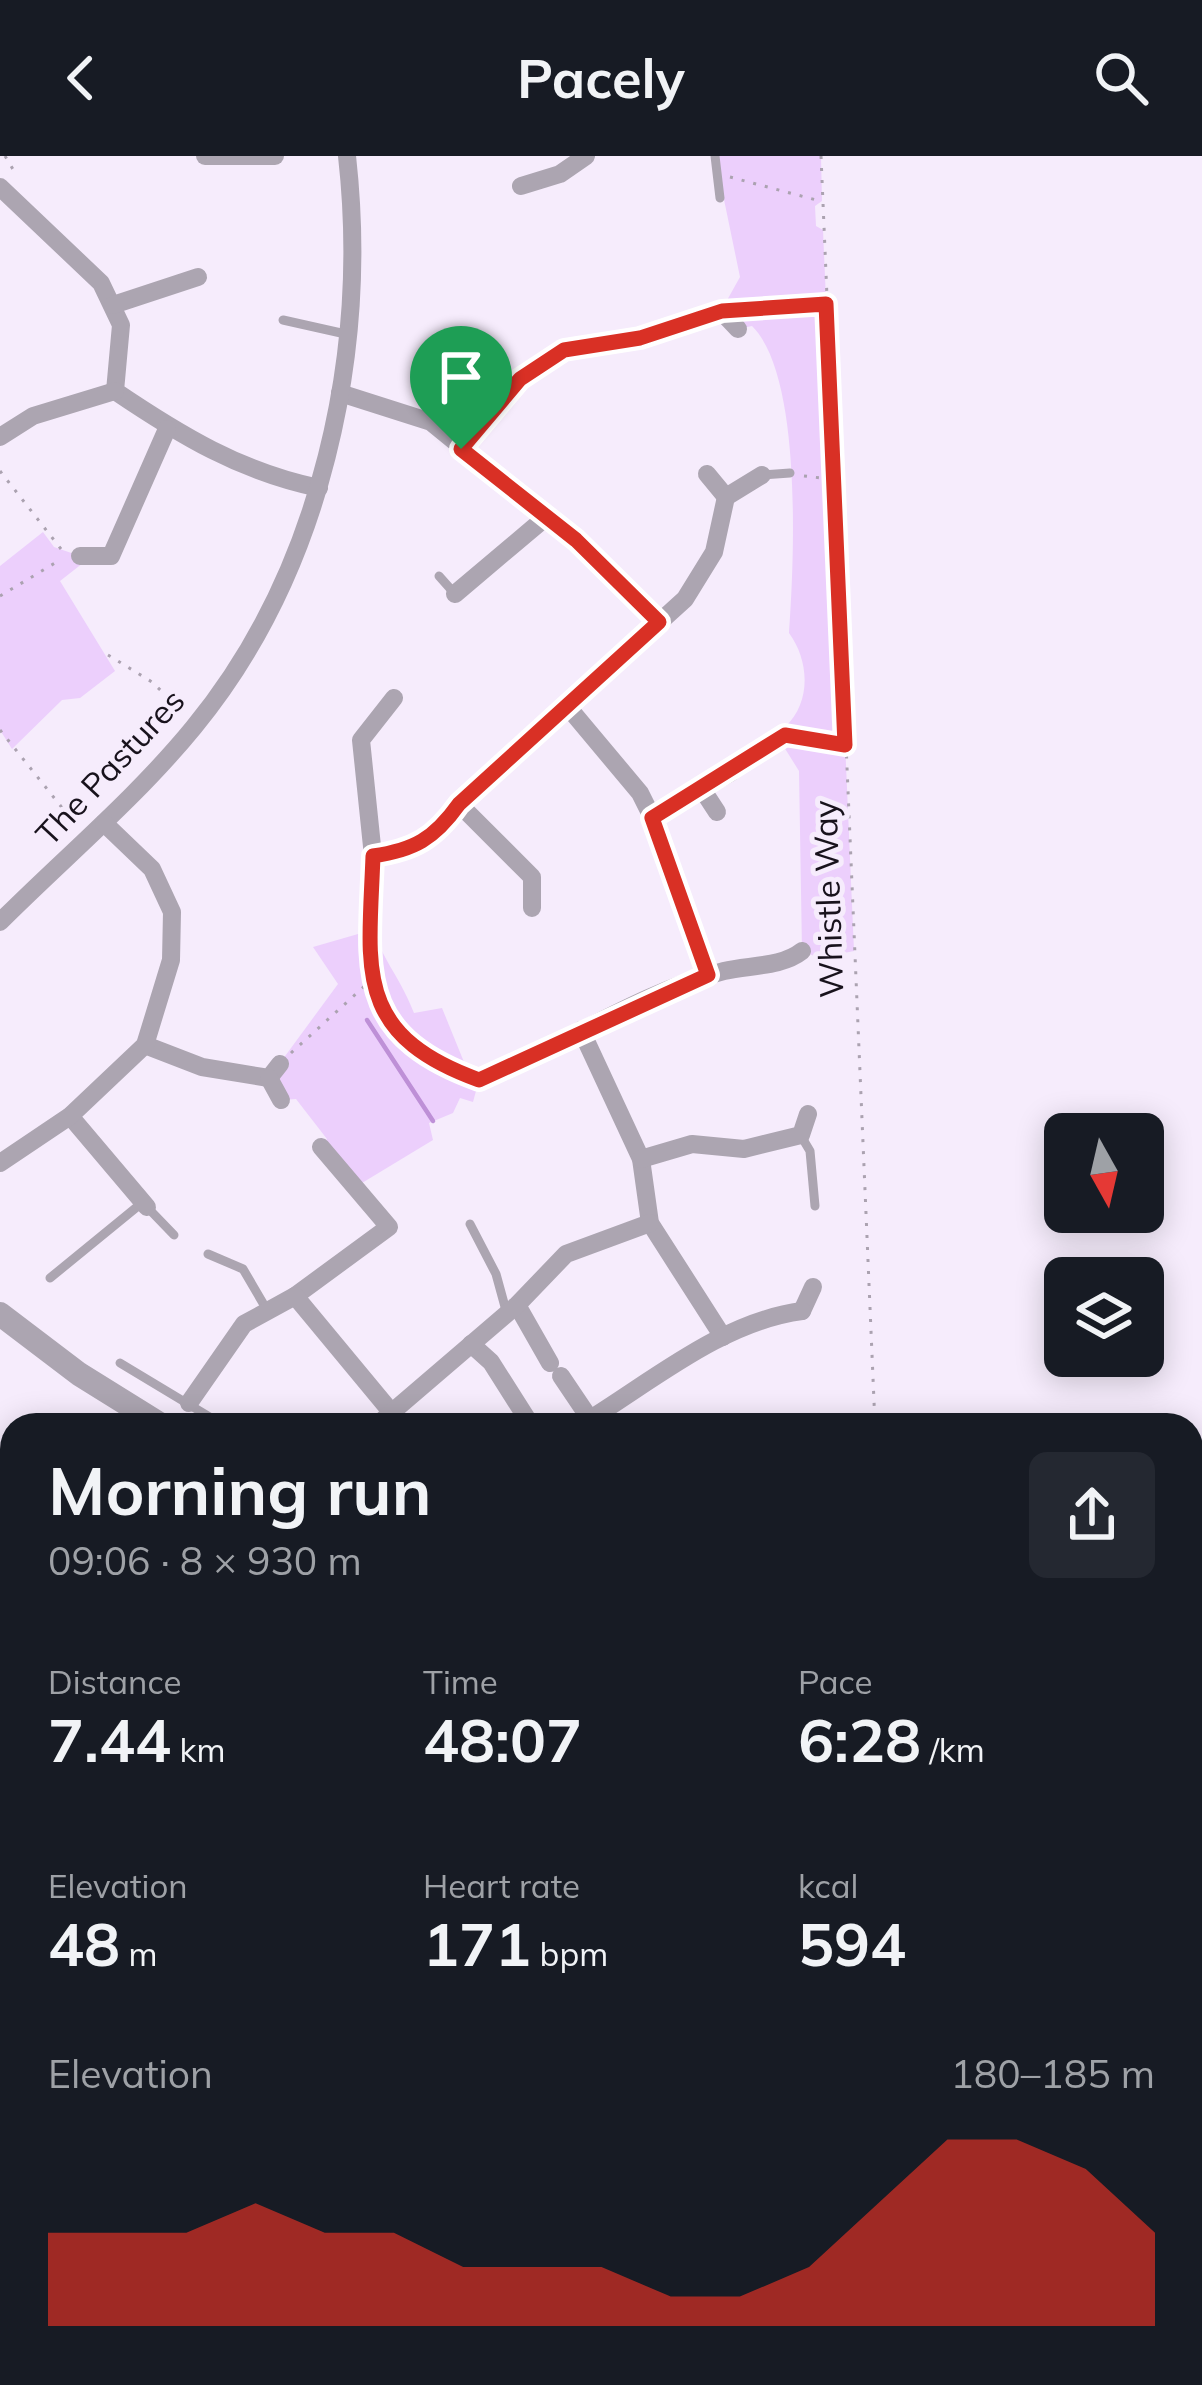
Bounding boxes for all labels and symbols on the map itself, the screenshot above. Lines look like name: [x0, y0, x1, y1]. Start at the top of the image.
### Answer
pin: [410, 326, 512, 449]
street label: The Pastures: [27, 680, 193, 853]
street label: Whistle Way: [804, 799, 851, 999]
north arrow: [1044, 1113, 1164, 1233]

